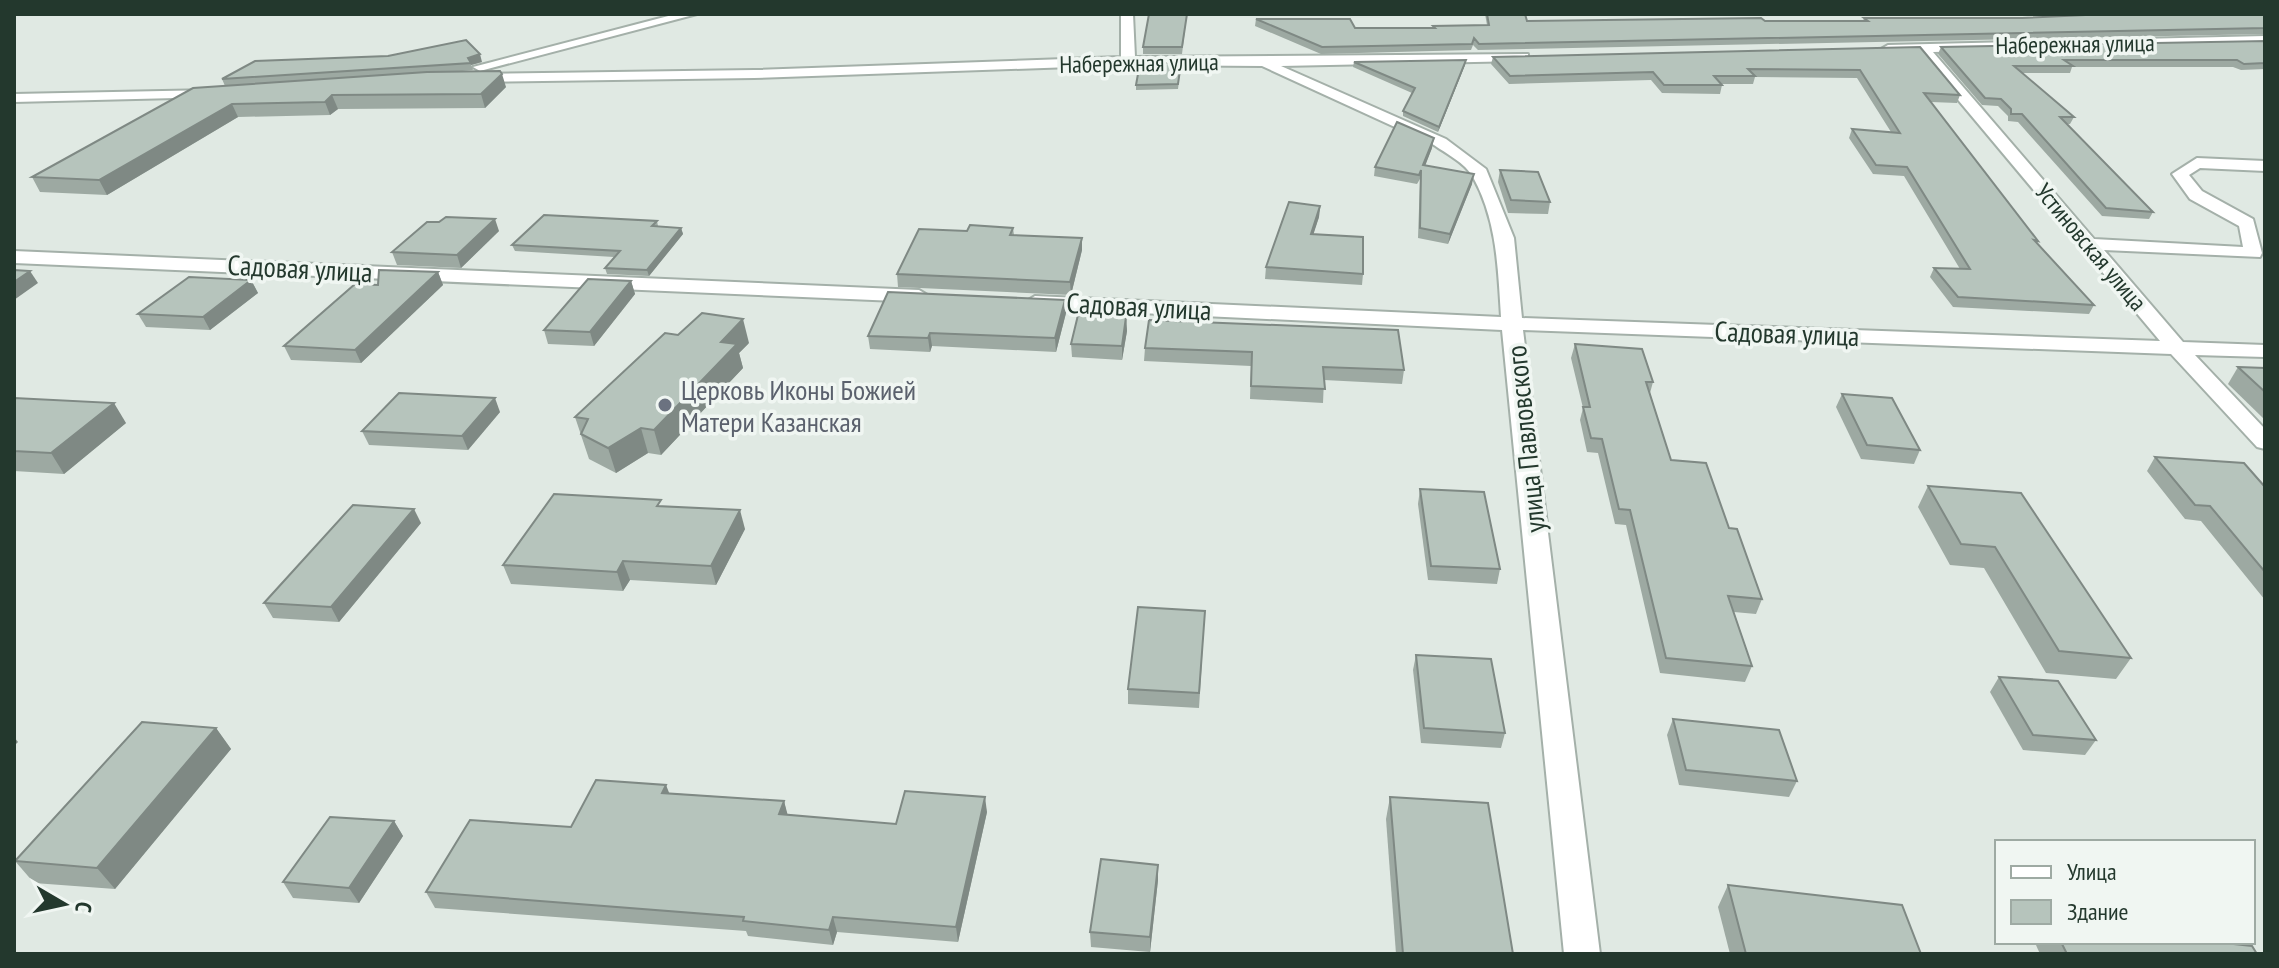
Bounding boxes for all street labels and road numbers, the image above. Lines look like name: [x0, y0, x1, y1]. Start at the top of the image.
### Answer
street label: Набережная улица: [1995, 27, 2155, 61]
street label: Набережная улица: [1059, 46, 1219, 80]
street label: Устиновская улица: [2029, 177, 2153, 317]
street label: Садовая улица: [227, 246, 373, 290]
street label: Садовая улица: [1066, 284, 1212, 328]
street label: Садовая улица: [1714, 312, 1860, 354]
street label: улица Павловского: [1497, 344, 1553, 534]

